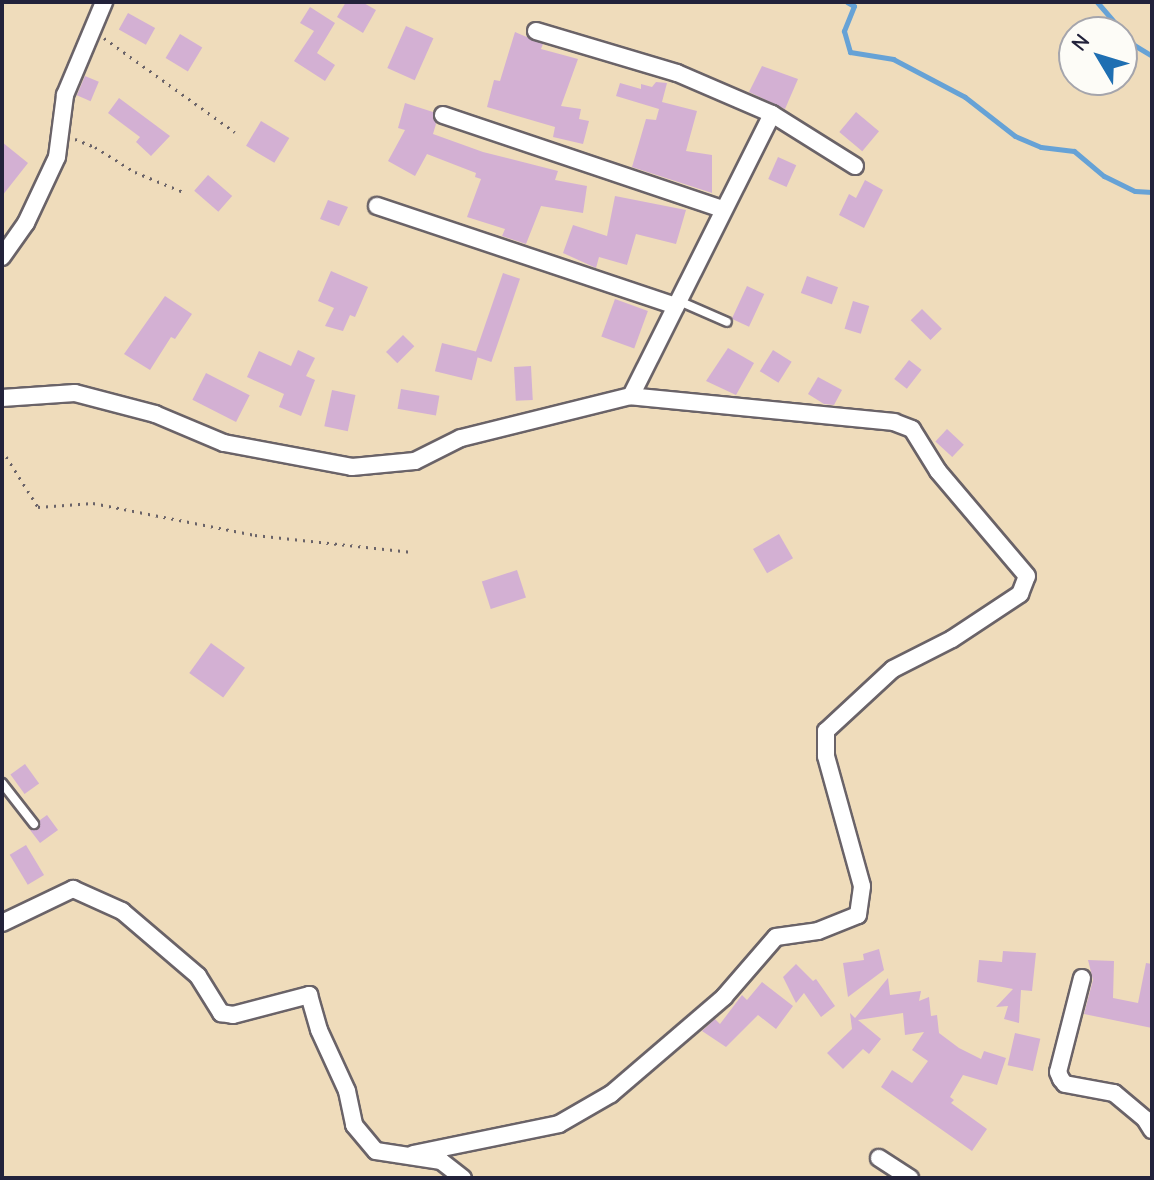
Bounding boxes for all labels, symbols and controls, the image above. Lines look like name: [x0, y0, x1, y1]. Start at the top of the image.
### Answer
north arrow: [1058, 16, 1138, 96]
text: N: [1066, 29, 1095, 56]

